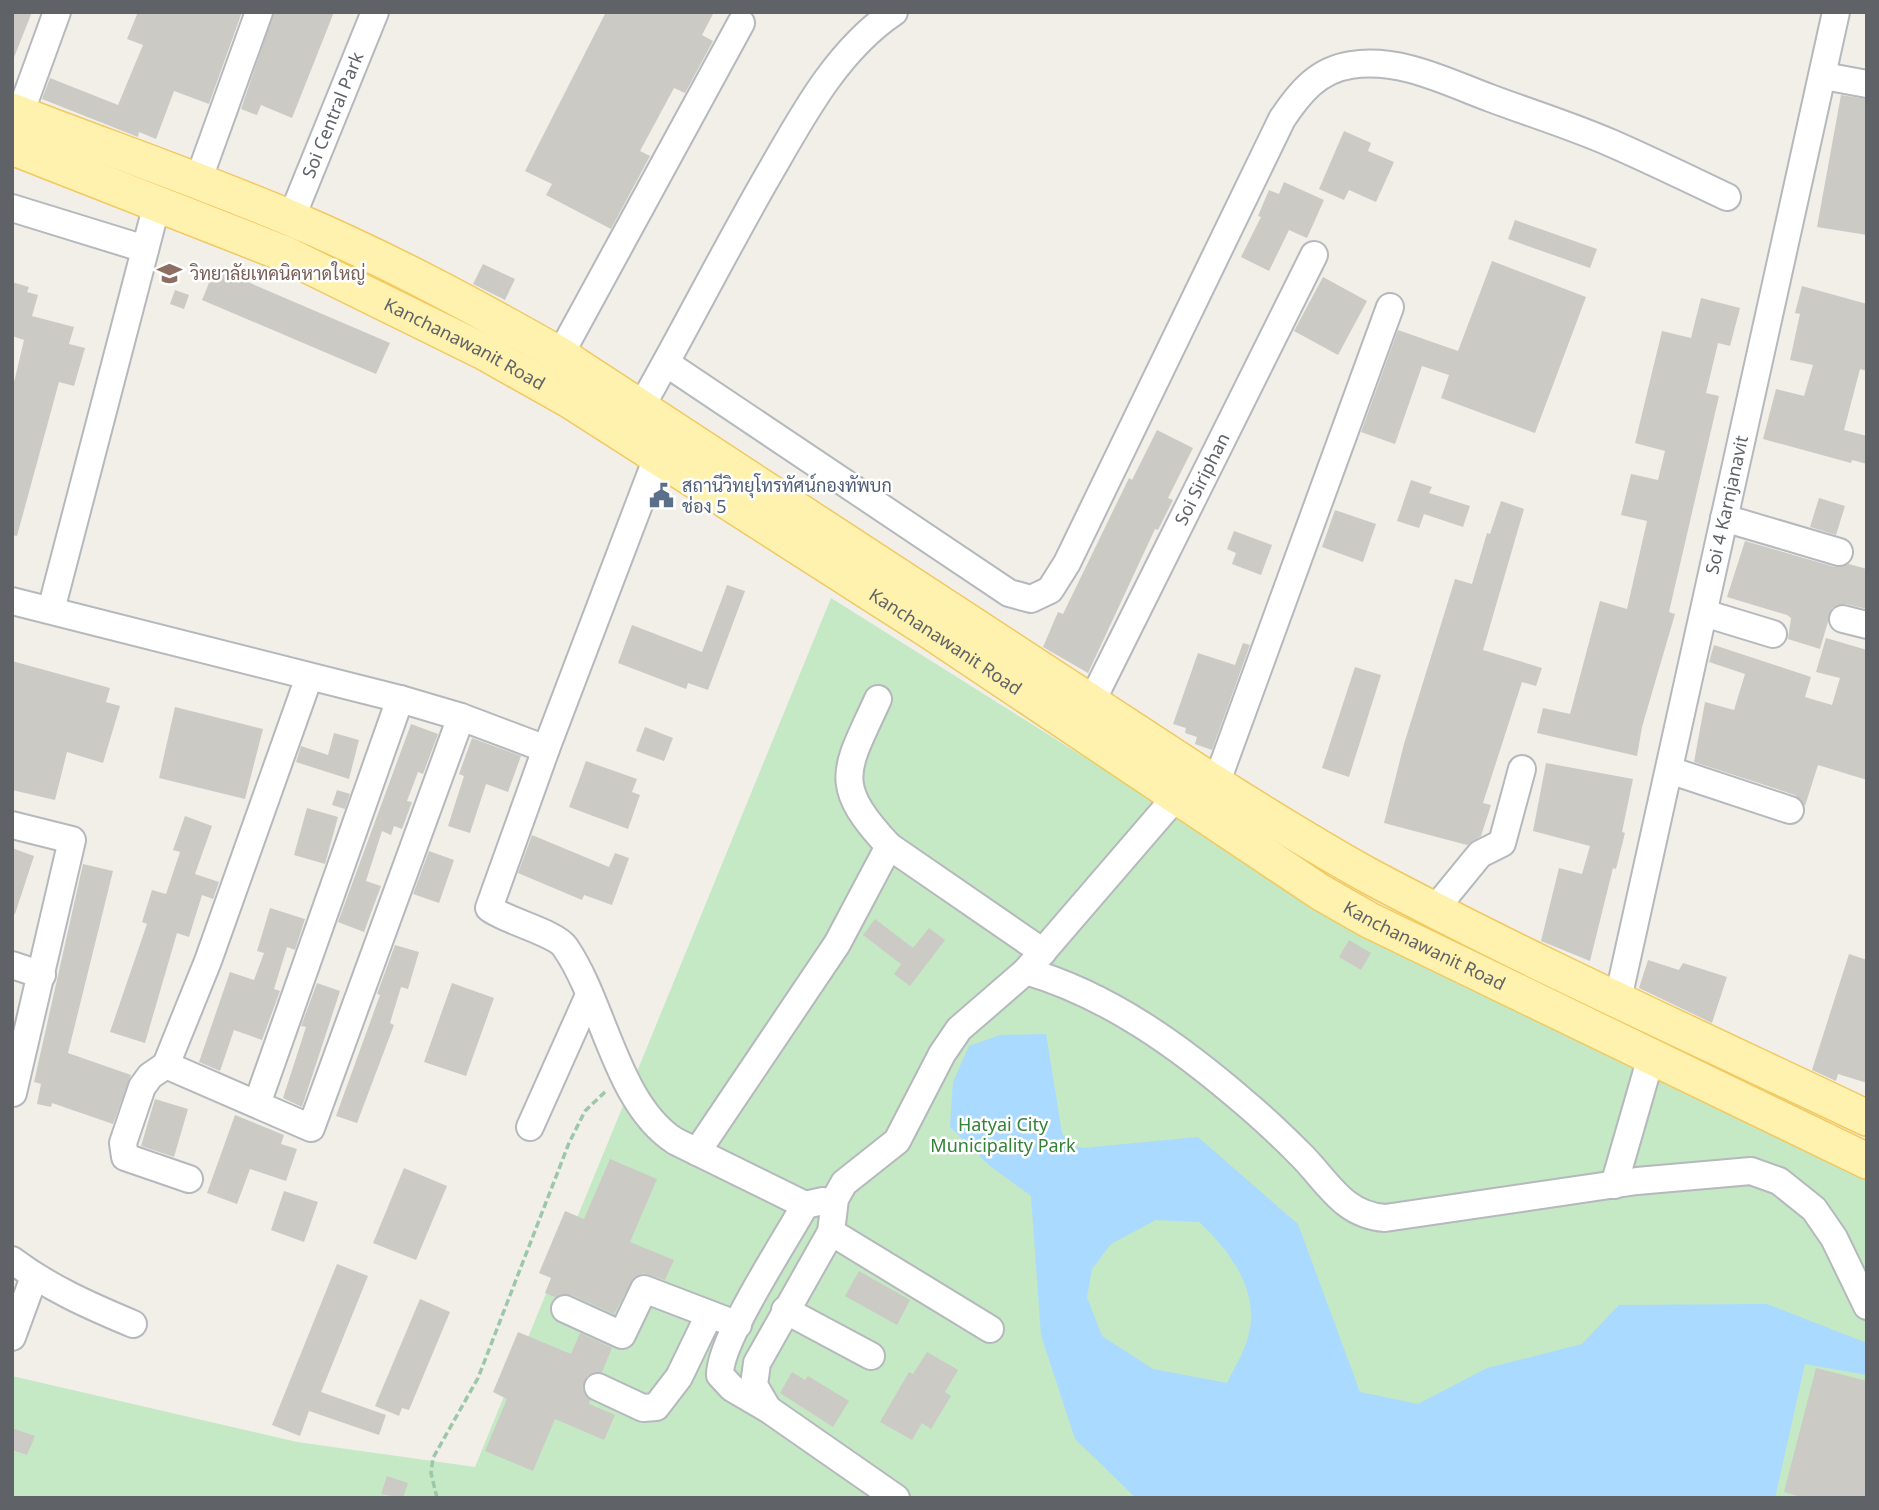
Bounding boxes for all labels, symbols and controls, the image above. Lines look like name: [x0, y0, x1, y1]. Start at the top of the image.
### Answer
street label: Soi Central Park: [296, 48, 369, 181]
school or university icon: วิทยาลัยเทคนิคหาดใหญ่: [156, 260, 184, 288]
place label: วิทยาลัยเทคนิคหาดใหญ่: [189, 261, 365, 285]
street label: Kanchanawanit Road: [380, 292, 550, 395]
street label: Soi Siriphan: [1168, 429, 1235, 529]
street label: Soi 4 Karnjanavit: [1699, 433, 1753, 576]
place label: สถานีวิทยุโทรทัศน์กองทัพบก ช่อง 5: [682, 473, 892, 518]
public building icon: สถานีวิทยุโทรทัศน์กองทัพบก ช่อง 5: [648, 482, 676, 510]
street label: Kanchanawanit Road: [865, 582, 1027, 700]
street label: Kanchanawanit Road: [1339, 895, 1510, 995]
park label: Hatyai City Municipality Park: [930, 1112, 1076, 1157]

